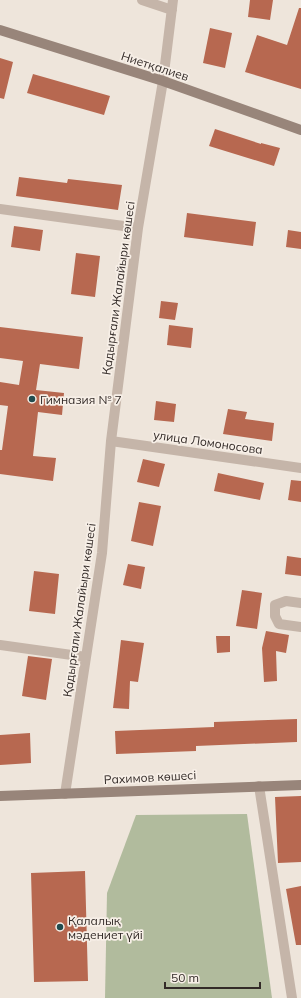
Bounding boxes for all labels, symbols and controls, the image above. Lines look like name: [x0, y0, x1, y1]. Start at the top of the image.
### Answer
street label: Ниетқалиев: [119, 48, 191, 84]
street label: Қадырғали Жалайыри көшесі: [98, 200, 138, 376]
place label: Гимназия № 7: [40, 392, 122, 407]
marker: Гимназия № 7: [27, 394, 37, 404]
street label: улица Ломоносова: [152, 427, 264, 457]
street label: Қадырғали Жалайыри көшесі: [59, 522, 99, 698]
street label: Рахимов көшесі: [103, 767, 197, 787]
place label: Қалалық мәдениет үйі: [68, 913, 143, 942]
marker: Қалалық мәдениет үйі: [55, 922, 65, 932]
scale bar: [165, 964, 260, 990]
text: 50 m: [171, 970, 199, 985]

